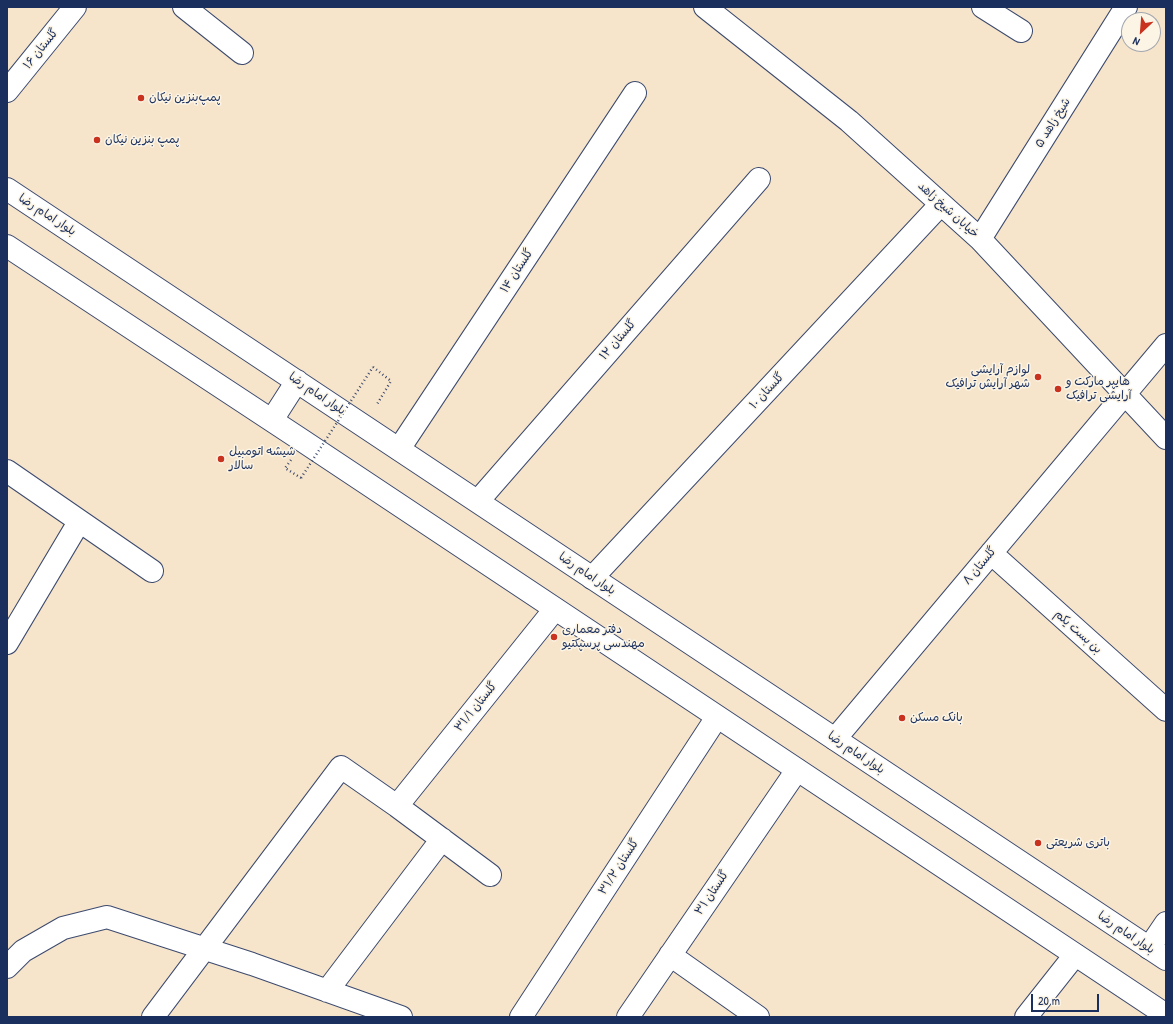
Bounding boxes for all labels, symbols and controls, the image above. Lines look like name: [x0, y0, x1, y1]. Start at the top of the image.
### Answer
north arrow: [1121, 12, 1161, 52]
street label: گلستان ۱۶: [20, 26, 62, 72]
text: N: [1130, 34, 1142, 49]
place label: پمپ‌بنزین نیکان: [149, 91, 221, 105]
marker: پمپ‌بنزین نیکان: [136, 93, 146, 103]
street label: شیخ زاهد ۵: [1032, 95, 1074, 151]
place label: پمپ بنزین نیکان: [105, 133, 180, 147]
marker: پمپ بنزین نیکان: [92, 135, 102, 145]
street label: خیابان شیخ زاهد: [914, 179, 982, 241]
street label: بلوار امام رضا: [15, 191, 79, 239]
street label: گلستان ۱۴: [497, 246, 537, 296]
street label: گلستان ۱۲: [597, 317, 639, 363]
place label: لوازم آرایشی شهر آرایش ترافیک: [946, 363, 1030, 391]
street label: بلوار امام رضا: [286, 370, 348, 418]
street label: گلستان ۱۰: [747, 370, 787, 412]
marker: لوازم آرایشی شهر آرایش ترافیک: [1033, 372, 1043, 382]
place label: هایپر مارکت و آرایشی ترافیک: [1066, 375, 1132, 403]
marker: هایپر مارکت و آرایشی ترافیک: [1053, 384, 1063, 394]
place label: شیشه اتومبیل سالار: [229, 445, 296, 473]
marker: شیشه اتومبیل سالار: [216, 454, 226, 464]
street label: گلستان ۸: [960, 544, 1000, 588]
street label: بلوار امام رضا: [556, 550, 618, 598]
street label: بن بست یکم: [1051, 607, 1105, 657]
place label: دفتر معماری مهندسی پرسپکتیو: [562, 623, 645, 651]
marker: دفتر معماری مهندسی پرسپکتیو: [549, 632, 559, 642]
street label: گلستان ۳۱/۱: [452, 679, 500, 735]
place label: بانک مسکن: [910, 711, 963, 725]
marker: بانک مسکن: [897, 713, 907, 723]
street label: بلوار امام رضا: [825, 729, 887, 777]
street label: گلستان ۳۱/۲: [596, 836, 642, 898]
place label: باتری شریعتی: [1046, 836, 1110, 850]
marker: باتری شریعتی: [1033, 838, 1043, 848]
street label: گلستان ۳۱: [692, 868, 732, 918]
street label: بلوار امام رضا: [1095, 909, 1157, 957]
scale bar: [1033, 986, 1101, 1012]
text: 20 m: [1038, 992, 1060, 1009]

